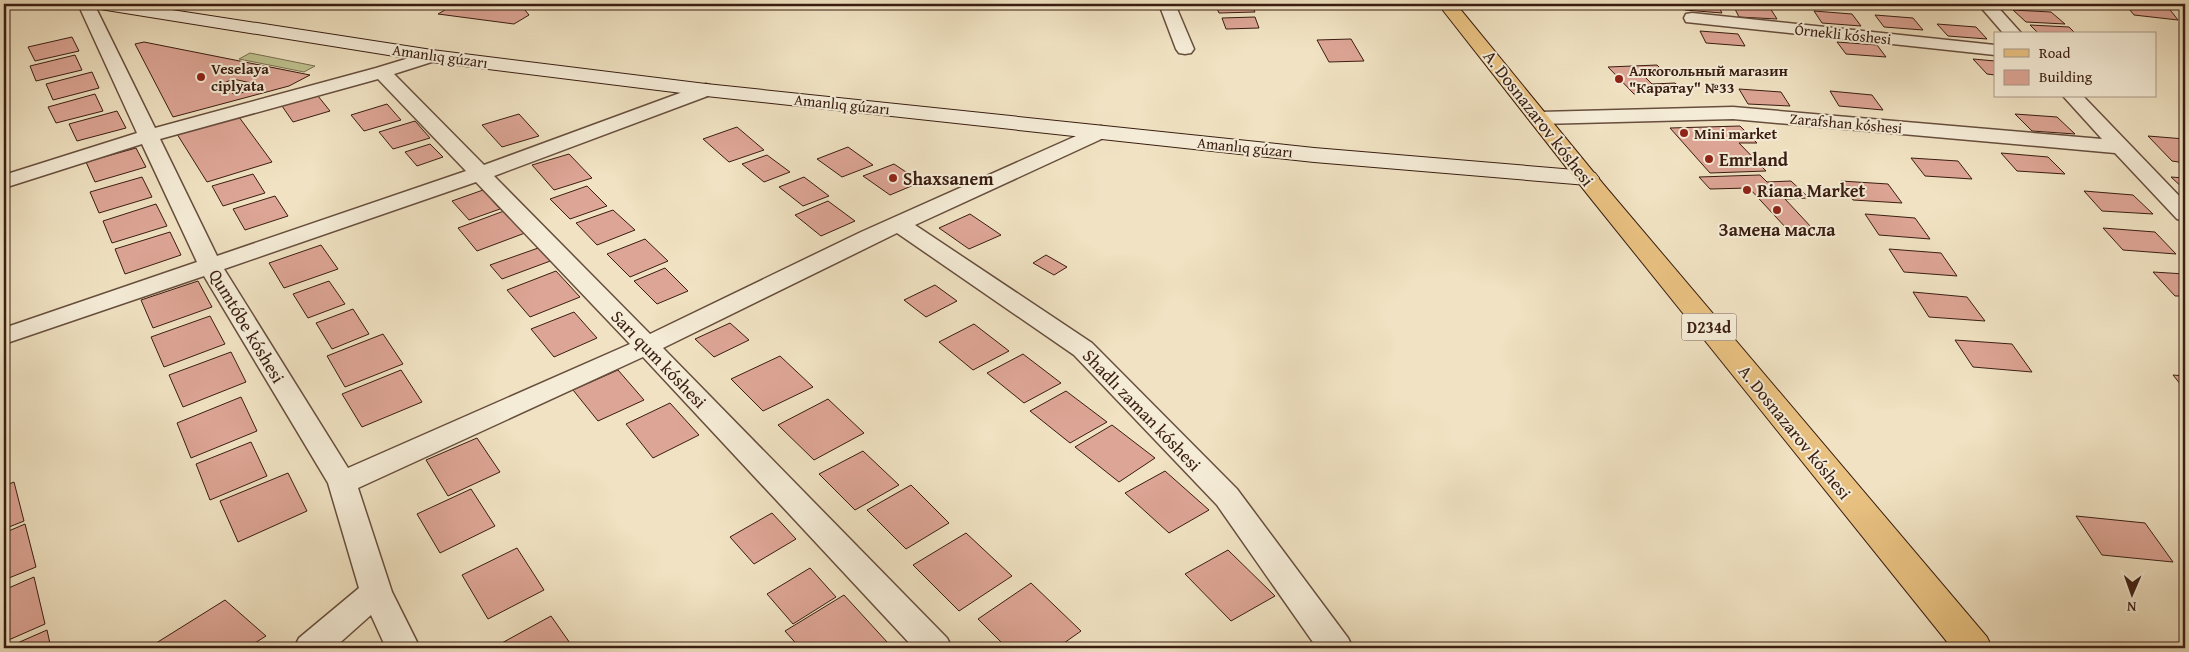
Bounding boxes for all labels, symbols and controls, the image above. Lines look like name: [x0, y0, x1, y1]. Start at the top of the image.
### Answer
street label: Órnekli kóshesi: [1794, 18, 1892, 50]
legend: [1994, 32, 2156, 98]
street label: Amanlıq gúzarı: [391, 39, 489, 73]
text: Road: [2039, 42, 2070, 63]
street label: A. Dosnazarov kóshesi: [1477, 44, 1601, 192]
place label: Veselaya ciplyata: [211, 58, 269, 96]
place label: Алкогольный магазин "Каратау" №33: [1629, 60, 1788, 98]
text: Building: [2039, 66, 2093, 87]
marker: Veselaya ciplyata: [195, 71, 207, 83]
marker: Алкогольный магазин "Каратау" №33: [1613, 73, 1625, 85]
street label: Amanlıq gúzarı: [793, 89, 891, 119]
street label: Zarafshan kóshesi: [1789, 108, 1903, 138]
place label: Mini market: [1694, 123, 1777, 144]
marker: Mini market: [1678, 127, 1690, 139]
street label: Amanlıq gúzarı: [1196, 132, 1294, 162]
place label: Emrland: [1719, 146, 1789, 173]
marker: Emrland: [1703, 153, 1715, 165]
place label: Shaxsanem: [903, 165, 994, 192]
marker: Shaxsanem: [887, 172, 899, 184]
place label: Riana Market: [1757, 177, 1865, 204]
marker: Riana Market: [1741, 184, 1753, 196]
marker: Замена масла: [1771, 204, 1783, 216]
place label: Замена масла: [1719, 216, 1836, 243]
street label: Qumtóbe kóshesi: [202, 264, 292, 388]
street label: Sarı qum kóshesi: [605, 304, 713, 414]
road number: D234d: [1682, 314, 1736, 341]
street label: Shadlı zaman kóshesi: [1076, 343, 1208, 477]
street label: A. Dosnazarov kóshesi: [1732, 359, 1858, 505]
north arrow: [2106, 570, 2156, 620]
text: N: [2126, 597, 2137, 617]

